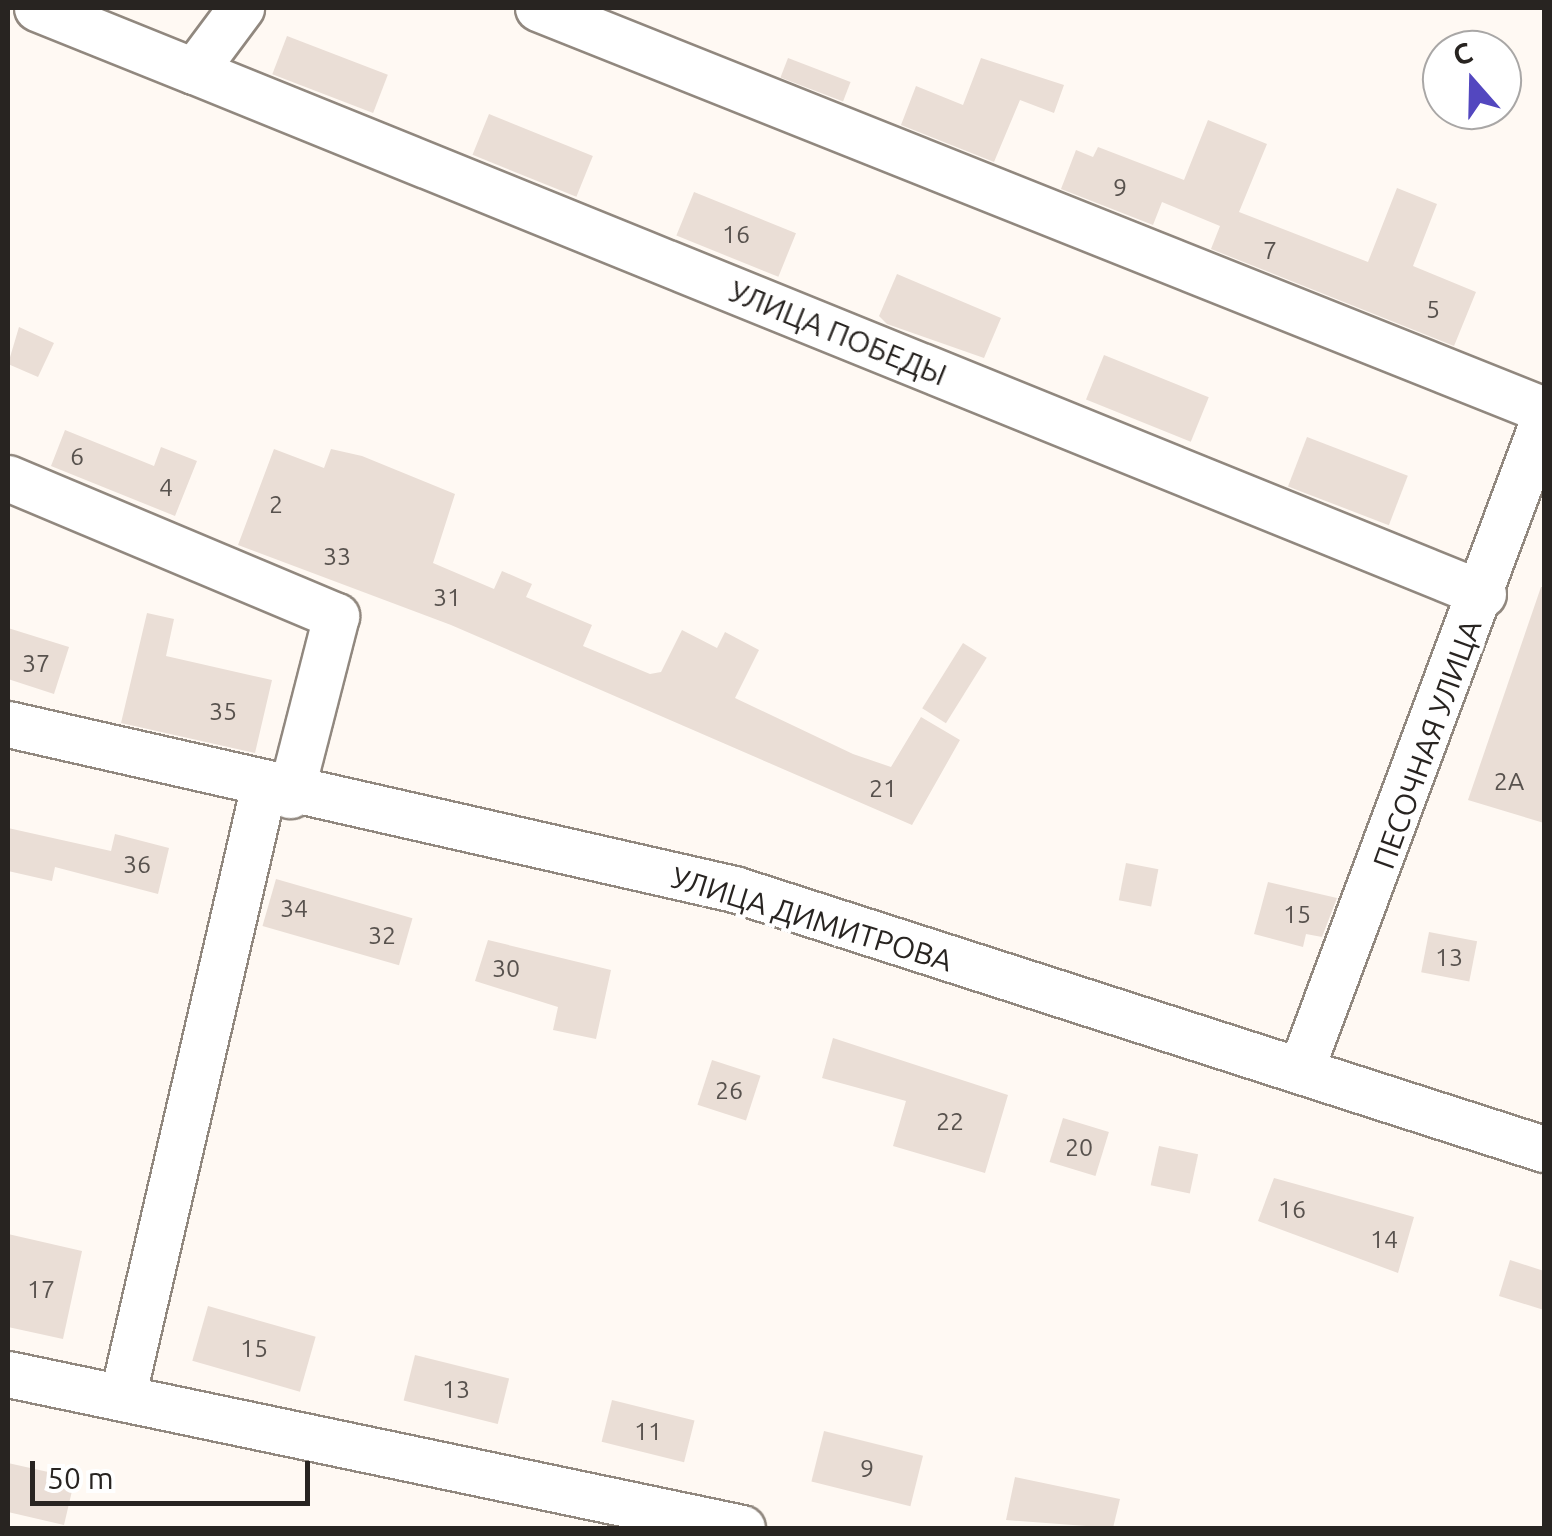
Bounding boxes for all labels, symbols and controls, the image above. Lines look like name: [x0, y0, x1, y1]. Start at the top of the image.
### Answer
north arrow: [1422, 30, 1522, 130]
text: С: [1449, 36, 1476, 71]
house number: 9: [1113, 172, 1127, 202]
house number: 16: [722, 219, 750, 249]
house number: 7: [1263, 235, 1277, 265]
street label: УЛИЦА ПОБЕДЫ: [724, 273, 952, 393]
house number: 5: [1426, 294, 1440, 324]
house number: 6: [70, 441, 84, 471]
house number: 4: [159, 472, 173, 502]
house number: 2: [269, 489, 283, 519]
house number: 33: [323, 541, 351, 571]
house number: 31: [433, 582, 461, 612]
street label: ПЕСОЧНАЯ УЛИЦА: [1365, 615, 1489, 873]
house number: 37: [22, 648, 50, 678]
house number: 35: [209, 696, 237, 726]
house number: 2А: [1494, 766, 1524, 796]
house number: 21: [869, 773, 897, 803]
house number: 36: [123, 849, 151, 879]
street label: УЛИЦА ДИМИТРОВА: [667, 859, 957, 979]
house number: 34: [280, 893, 308, 923]
house number: 15: [1283, 899, 1311, 929]
house number: 32: [368, 920, 396, 950]
house number: 13: [1435, 942, 1463, 972]
house number: 30: [492, 953, 520, 983]
house number: 26: [715, 1075, 743, 1105]
house number: 22: [936, 1106, 964, 1136]
house number: 20: [1065, 1132, 1093, 1162]
house number: 16: [1278, 1194, 1306, 1224]
house number: 14: [1370, 1224, 1398, 1254]
house number: 17: [27, 1274, 55, 1304]
house number: 15: [240, 1333, 268, 1363]
house number: 13: [442, 1374, 470, 1404]
house number: 11: [634, 1416, 662, 1446]
scale bar: [35, 1441, 315, 1503]
house number: 9: [860, 1453, 874, 1483]
text: 50 m: [47, 1461, 114, 1495]

